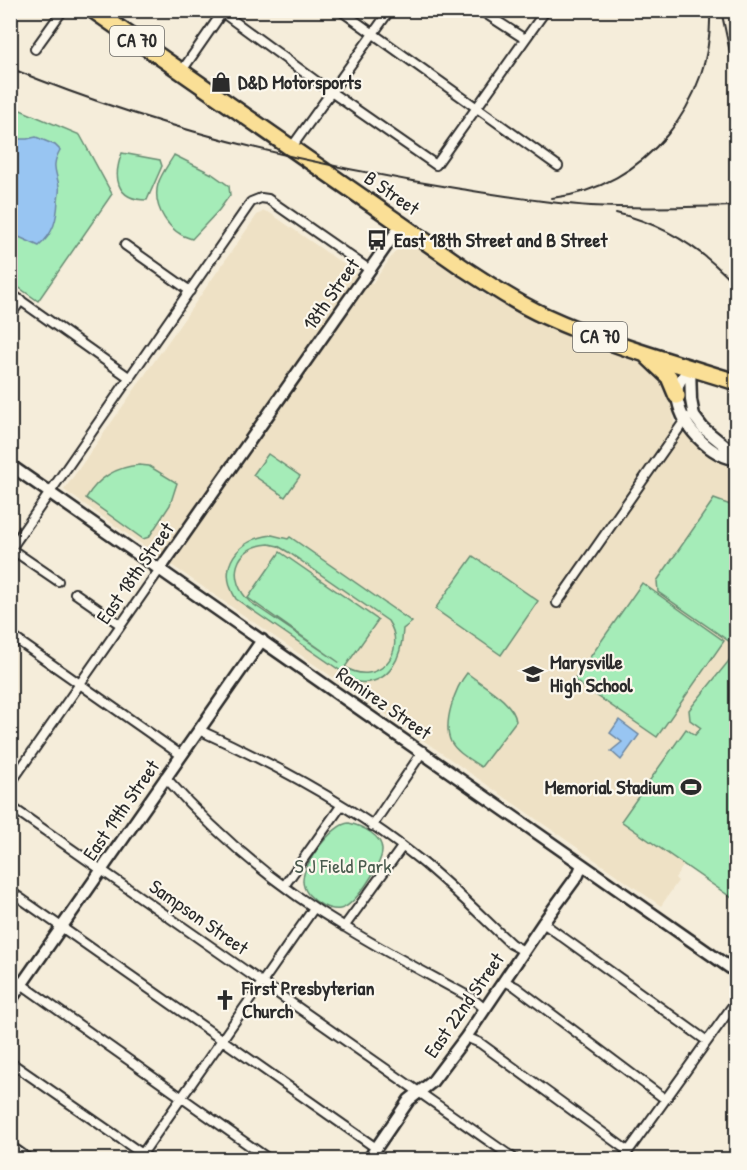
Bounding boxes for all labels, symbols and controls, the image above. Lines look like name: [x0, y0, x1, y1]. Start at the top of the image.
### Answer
road number: CA 70: [110, 26, 164, 56]
place label: D&D Motorsports: [238, 68, 362, 96]
shop icon: D&D Motorsports: [209, 70, 233, 94]
street label: B Street: [359, 164, 426, 222]
place label: East 18th Street and B Street: [394, 226, 609, 253]
bus stop icon: East 18th Street and B Street: [365, 228, 389, 252]
street label: 18th Street: [296, 251, 366, 335]
road number: CA 70: [573, 322, 627, 352]
street label: East 18th Street: [90, 516, 180, 629]
place label: Marysville High School: [550, 648, 633, 699]
street label: Ramirez Street: [331, 660, 438, 746]
school or university icon: Marysville High School: [521, 662, 545, 686]
street label: East 19th Street: [76, 753, 166, 865]
place label: Memorial Stadium: [545, 773, 674, 800]
sports icon: Memorial Stadium: [679, 775, 703, 799]
park label: S J Field Park: [295, 852, 391, 879]
street label: Sampson Street: [144, 873, 255, 961]
street label: East 22nd Street: [417, 946, 510, 1063]
place label: First Presbyterian Church: [241, 974, 374, 1024]
church icon: First Presbyterian Church: [213, 988, 237, 1012]

